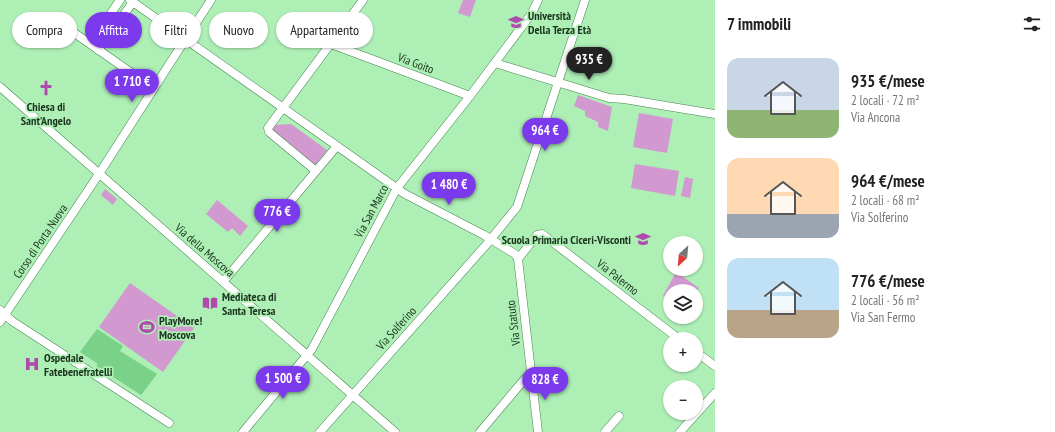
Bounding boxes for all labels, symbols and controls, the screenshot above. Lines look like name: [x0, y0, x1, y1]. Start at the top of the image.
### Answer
place label: Università Della Terza Età: [528, 8, 591, 37]
chip: Compra: [12, 12, 77, 48]
chip: Affitta: [85, 12, 142, 48]
chip: Filtri: [150, 12, 201, 48]
chip: Nuovo: [209, 12, 268, 48]
chip: Appartamento: [276, 12, 373, 48]
school or university icon: Università Della Terza Età: [507, 13, 525, 31]
text: 7 immobili: [727, 13, 791, 35]
icon: filters: [1021, 13, 1043, 35]
pin: 935 €: [561, 47, 617, 81]
street label: Via Goito: [395, 49, 436, 77]
text: 935 €: [575, 51, 603, 68]
pin: 1 710 €: [95, 69, 169, 103]
text: 935 €/mese: [851, 70, 925, 92]
text: 1 710 €: [114, 73, 150, 90]
icon: home: [759, 74, 807, 122]
church icon: Chiesa di Sant'Angelo: [37, 79, 55, 97]
text: 2 locali · 72 m²: [851, 92, 919, 109]
place label: Chiesa di Sant'Angelo: [21, 99, 72, 128]
text: Via Ancona: [851, 109, 900, 126]
pin: 964 €: [517, 118, 573, 152]
text: 964 €: [531, 122, 559, 139]
text: 964 €/mese: [851, 170, 925, 192]
pin: 1 480 €: [412, 172, 486, 206]
icon: home: [759, 174, 807, 222]
text: 1 480 €: [431, 176, 467, 193]
street label: Via San Marco: [350, 182, 391, 241]
text: 2 locali · 68 m²: [851, 192, 919, 209]
pin: 776 €: [249, 199, 305, 233]
street label: Corso di Porta Nuova: [10, 201, 70, 281]
text: 776 €: [263, 203, 291, 220]
text: Via Solferino: [851, 209, 908, 226]
street label: Via della Moscova: [171, 219, 238, 280]
school or university icon: Scuola Primaria Ciceri-Visconti: [634, 230, 652, 248]
place label: Scuola Primaria Ciceri-Visconti: [502, 232, 631, 247]
north arrow: [663, 236, 703, 276]
map controls: [663, 236, 703, 420]
street label: Via Palermo: [593, 255, 642, 298]
text: 776 €/mese: [851, 270, 925, 292]
icon: home: [759, 274, 807, 322]
button: layers: [663, 284, 703, 324]
place label: Mediateca di Santa Teresa: [222, 289, 277, 318]
text: 2 locali · 56 m²: [851, 292, 919, 309]
library icon: Mediateca di Santa Teresa: [201, 294, 219, 312]
street label: Via Statuto: [503, 299, 523, 348]
street label: Via Solferino: [372, 303, 419, 353]
text: Via San Fermo: [851, 309, 915, 326]
place label: PlayMore! Moscova: [159, 313, 202, 342]
sports icon: PlayMore! Moscova: [138, 318, 156, 336]
button: +: [663, 332, 703, 372]
place label: Ospedale Fatebenefratelli: [44, 350, 113, 379]
hospital icon: Ospedale Fatebenefratelli: [23, 355, 41, 373]
pin: 1 500 €: [246, 366, 320, 400]
pin: 828 €: [517, 367, 573, 401]
text: 1 500 €: [265, 370, 301, 387]
text: 828 €: [531, 371, 559, 388]
button: −: [663, 380, 703, 420]

